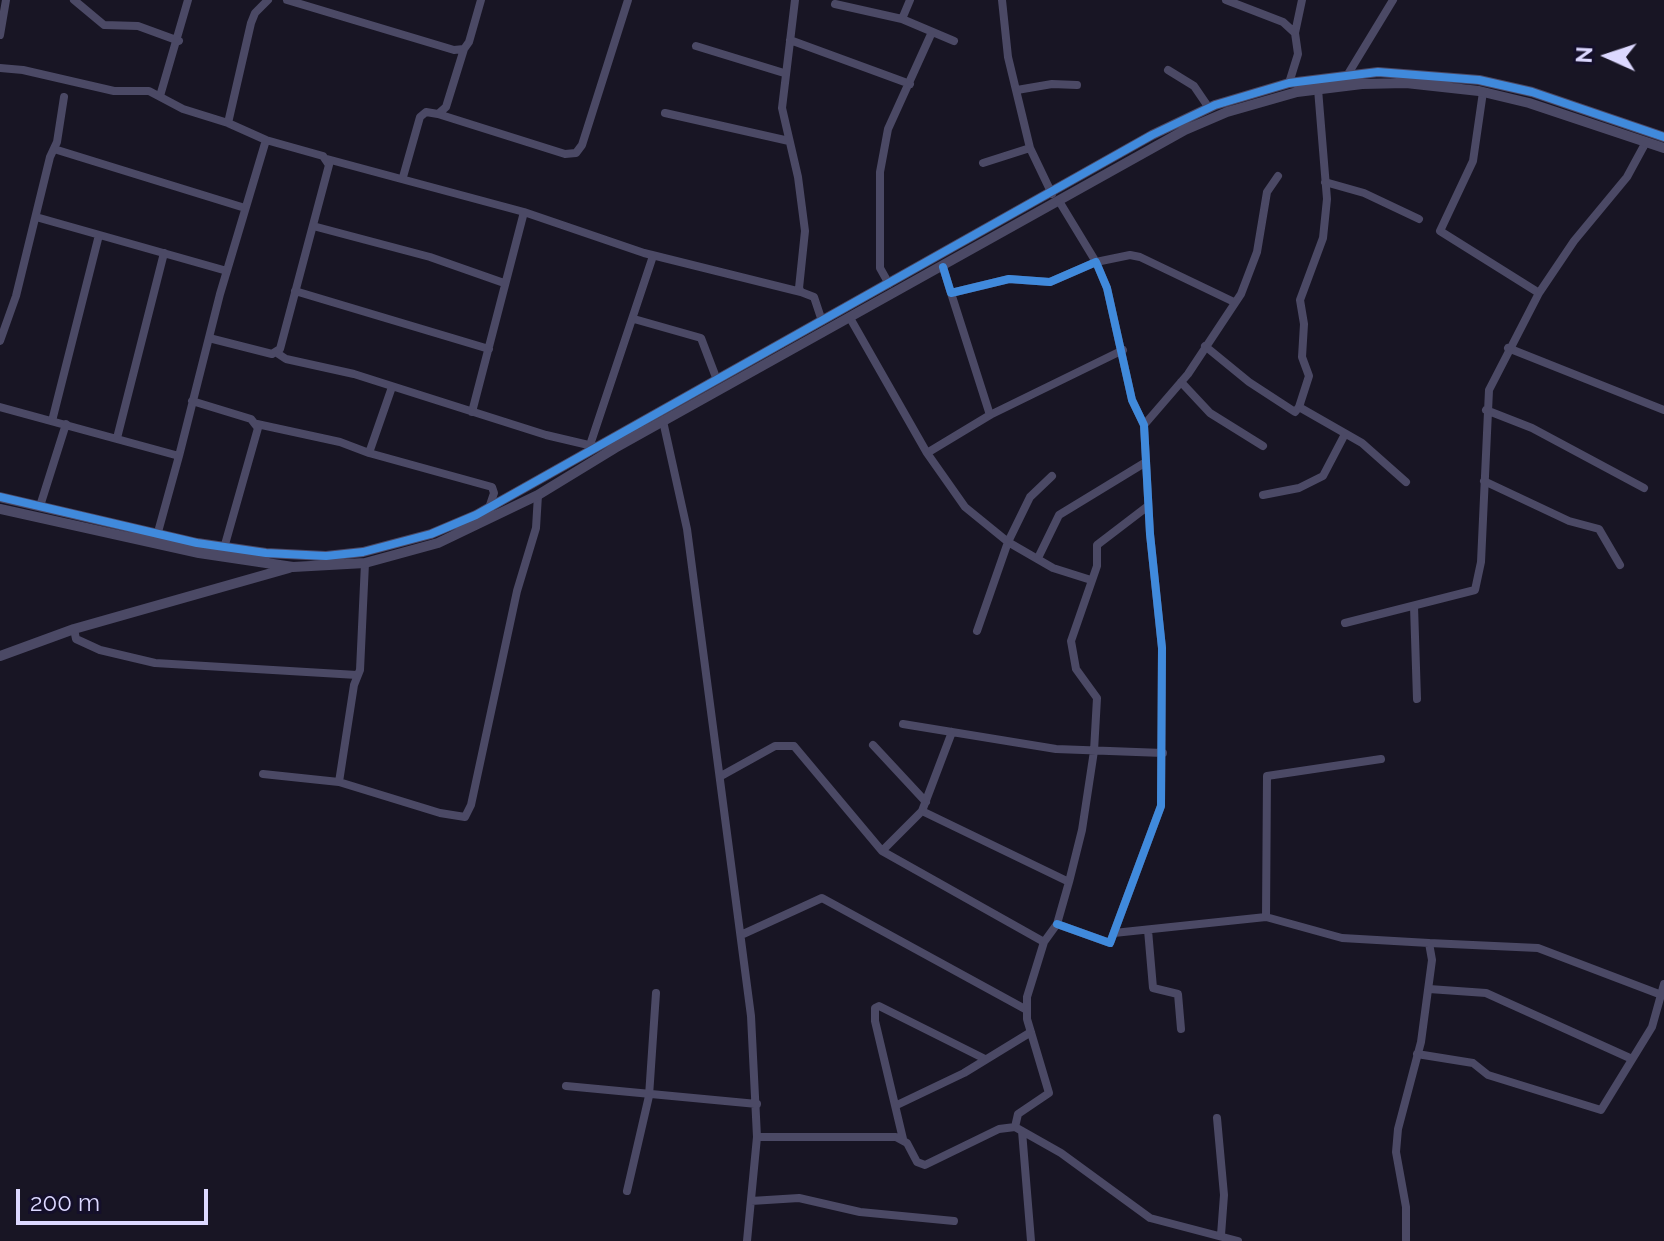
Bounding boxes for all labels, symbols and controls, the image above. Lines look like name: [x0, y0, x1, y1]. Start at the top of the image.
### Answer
north arrow: [1568, 16, 1648, 96]
text: N: [1571, 46, 1597, 64]
scale bar: [20, 1173, 212, 1223]
text: 200 m: [30, 1188, 100, 1217]

